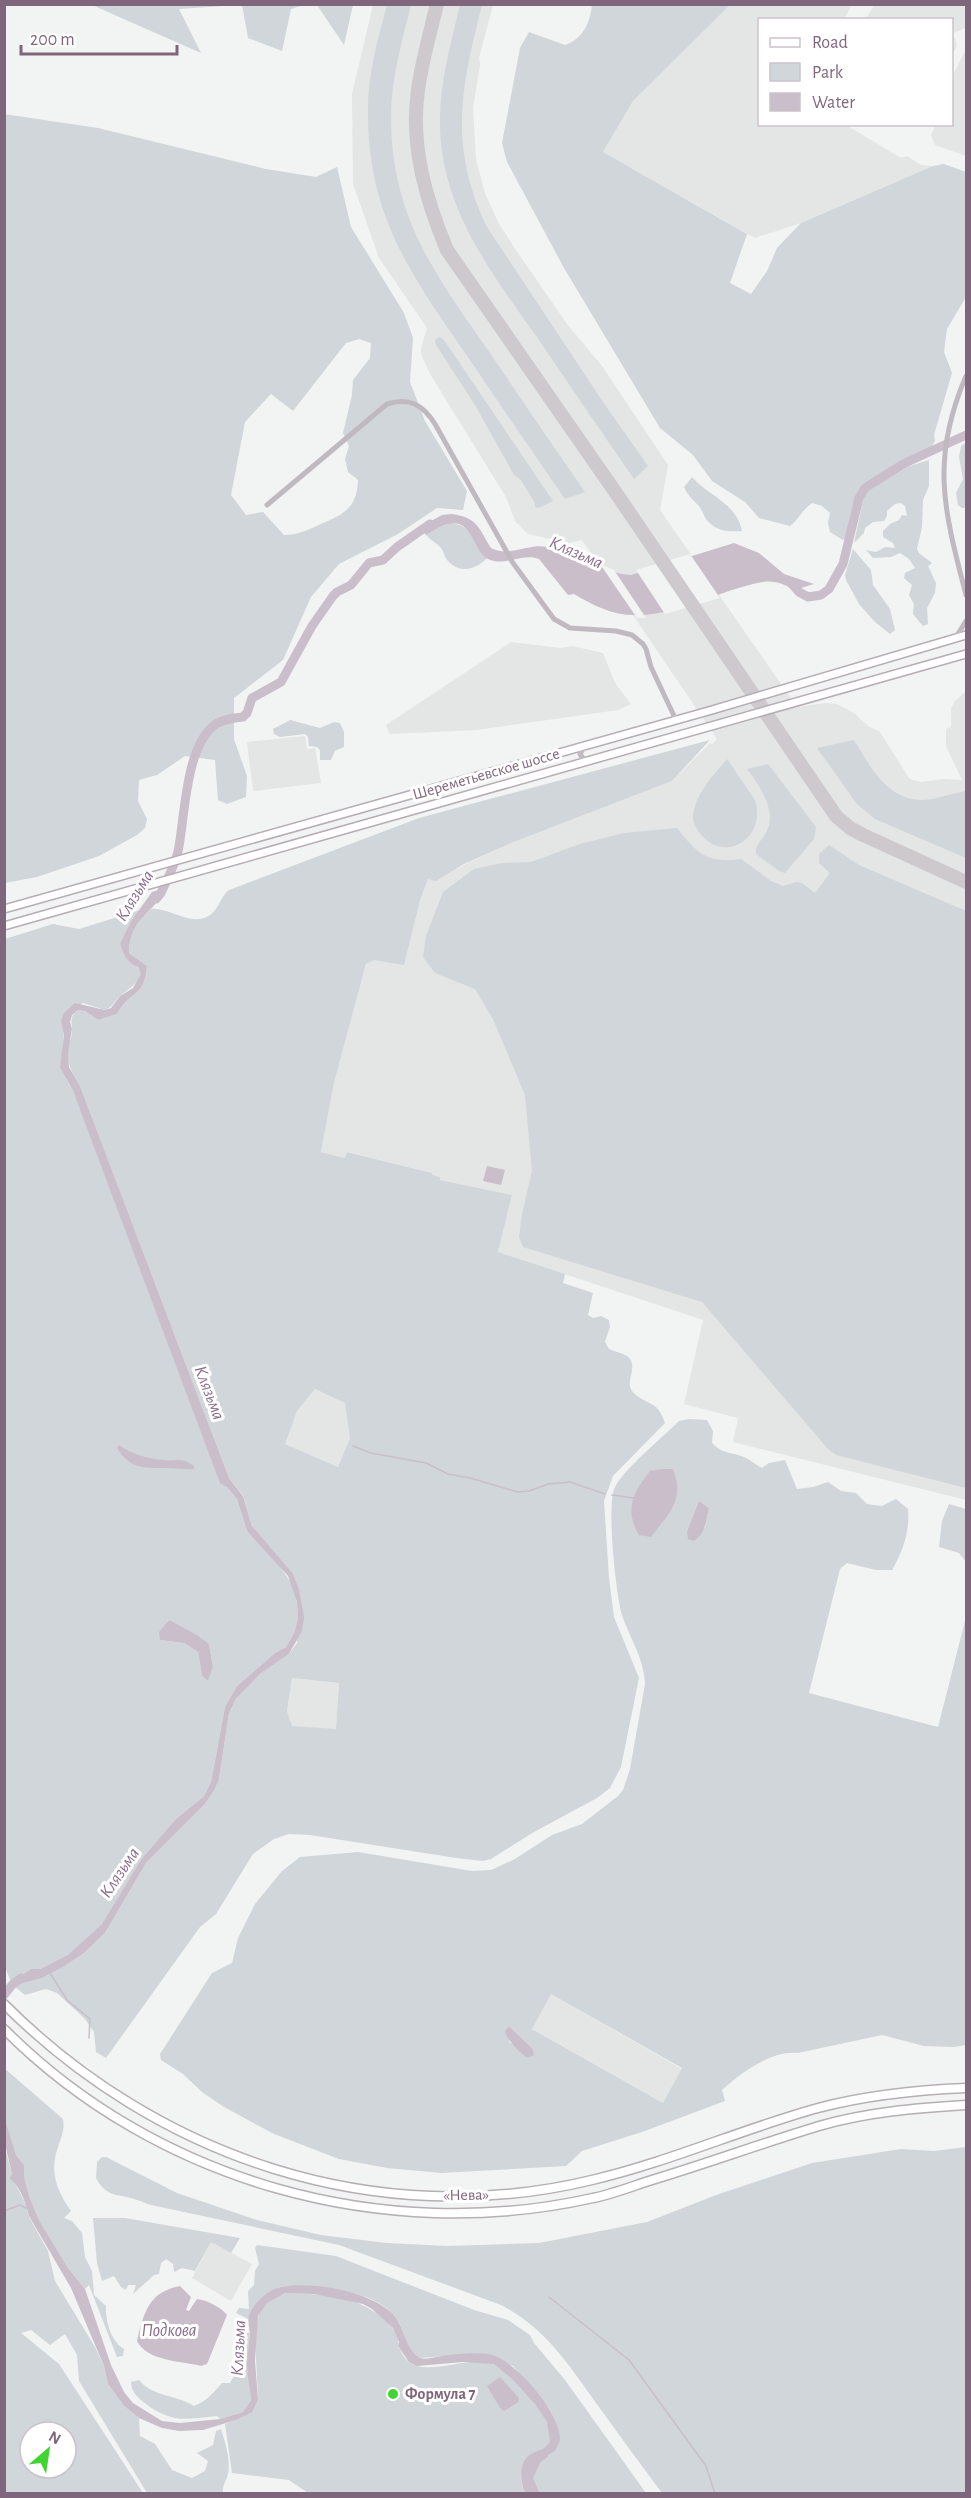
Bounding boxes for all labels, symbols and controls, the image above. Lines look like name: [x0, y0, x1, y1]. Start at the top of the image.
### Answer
scale bar: [21, 18, 177, 56]
legend: [758, 18, 953, 126]
text: 200 m: [30, 31, 75, 49]
text: Road: [812, 34, 848, 52]
text: Park: [812, 64, 844, 82]
text: Water: [812, 94, 855, 112]
water label: Клязьма: [547, 533, 605, 573]
street label: Шереметьевское шоссе: [411, 745, 561, 803]
water label: Клязьма: [113, 867, 157, 925]
water label: Клязьма: [191, 1364, 227, 1422]
water label: Клязьма: [97, 1845, 143, 1901]
street label: «Нева»: [443, 2187, 489, 2203]
water label: Клязьма: [229, 2320, 249, 2376]
water label: Подкова: [141, 2322, 197, 2340]
place label: Формула 7: [405, 2386, 475, 2403]
marker: Формула 7: [386, 2387, 400, 2401]
north arrow: [18, 2420, 78, 2480]
text: N: [46, 2428, 64, 2447]

